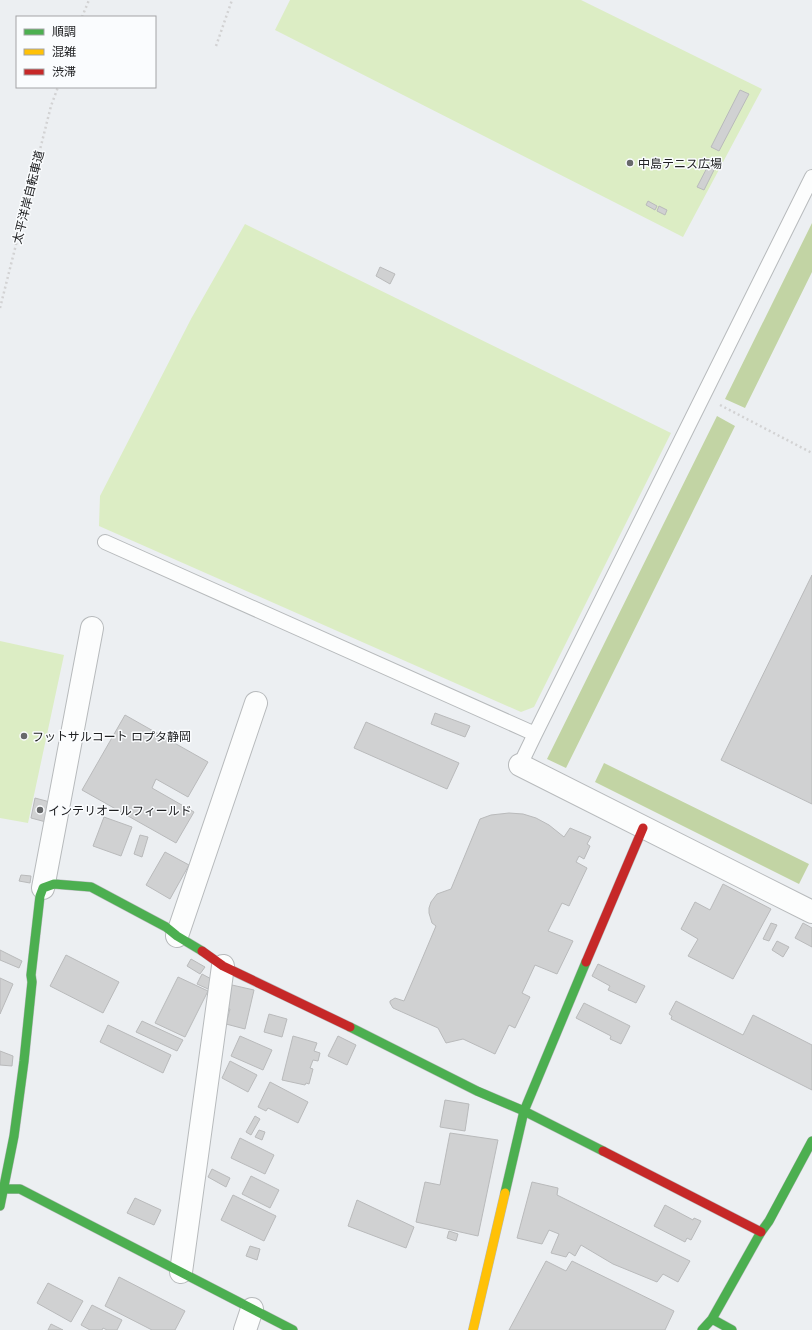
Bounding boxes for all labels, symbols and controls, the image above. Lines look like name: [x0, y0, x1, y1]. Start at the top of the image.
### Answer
legend: [16, 16, 156, 88]
text: 順調: [52, 24, 76, 39]
text: 混雑: [52, 44, 76, 59]
text: 渋滞: [52, 64, 76, 79]
street label: 太平洋岸自転車道: [9, 149, 47, 245]
place label: 中島テニス広場: [638, 156, 722, 171]
marker: 中島テニス広場: [625, 158, 635, 168]
place label: フットサルコート ロプタ静岡: [32, 729, 191, 744]
marker: フットサルコート ロプタ静岡: [19, 731, 29, 741]
place label: インテリオールフィールド: [48, 803, 192, 818]
marker: インテリオールフィールド: [35, 805, 45, 815]

